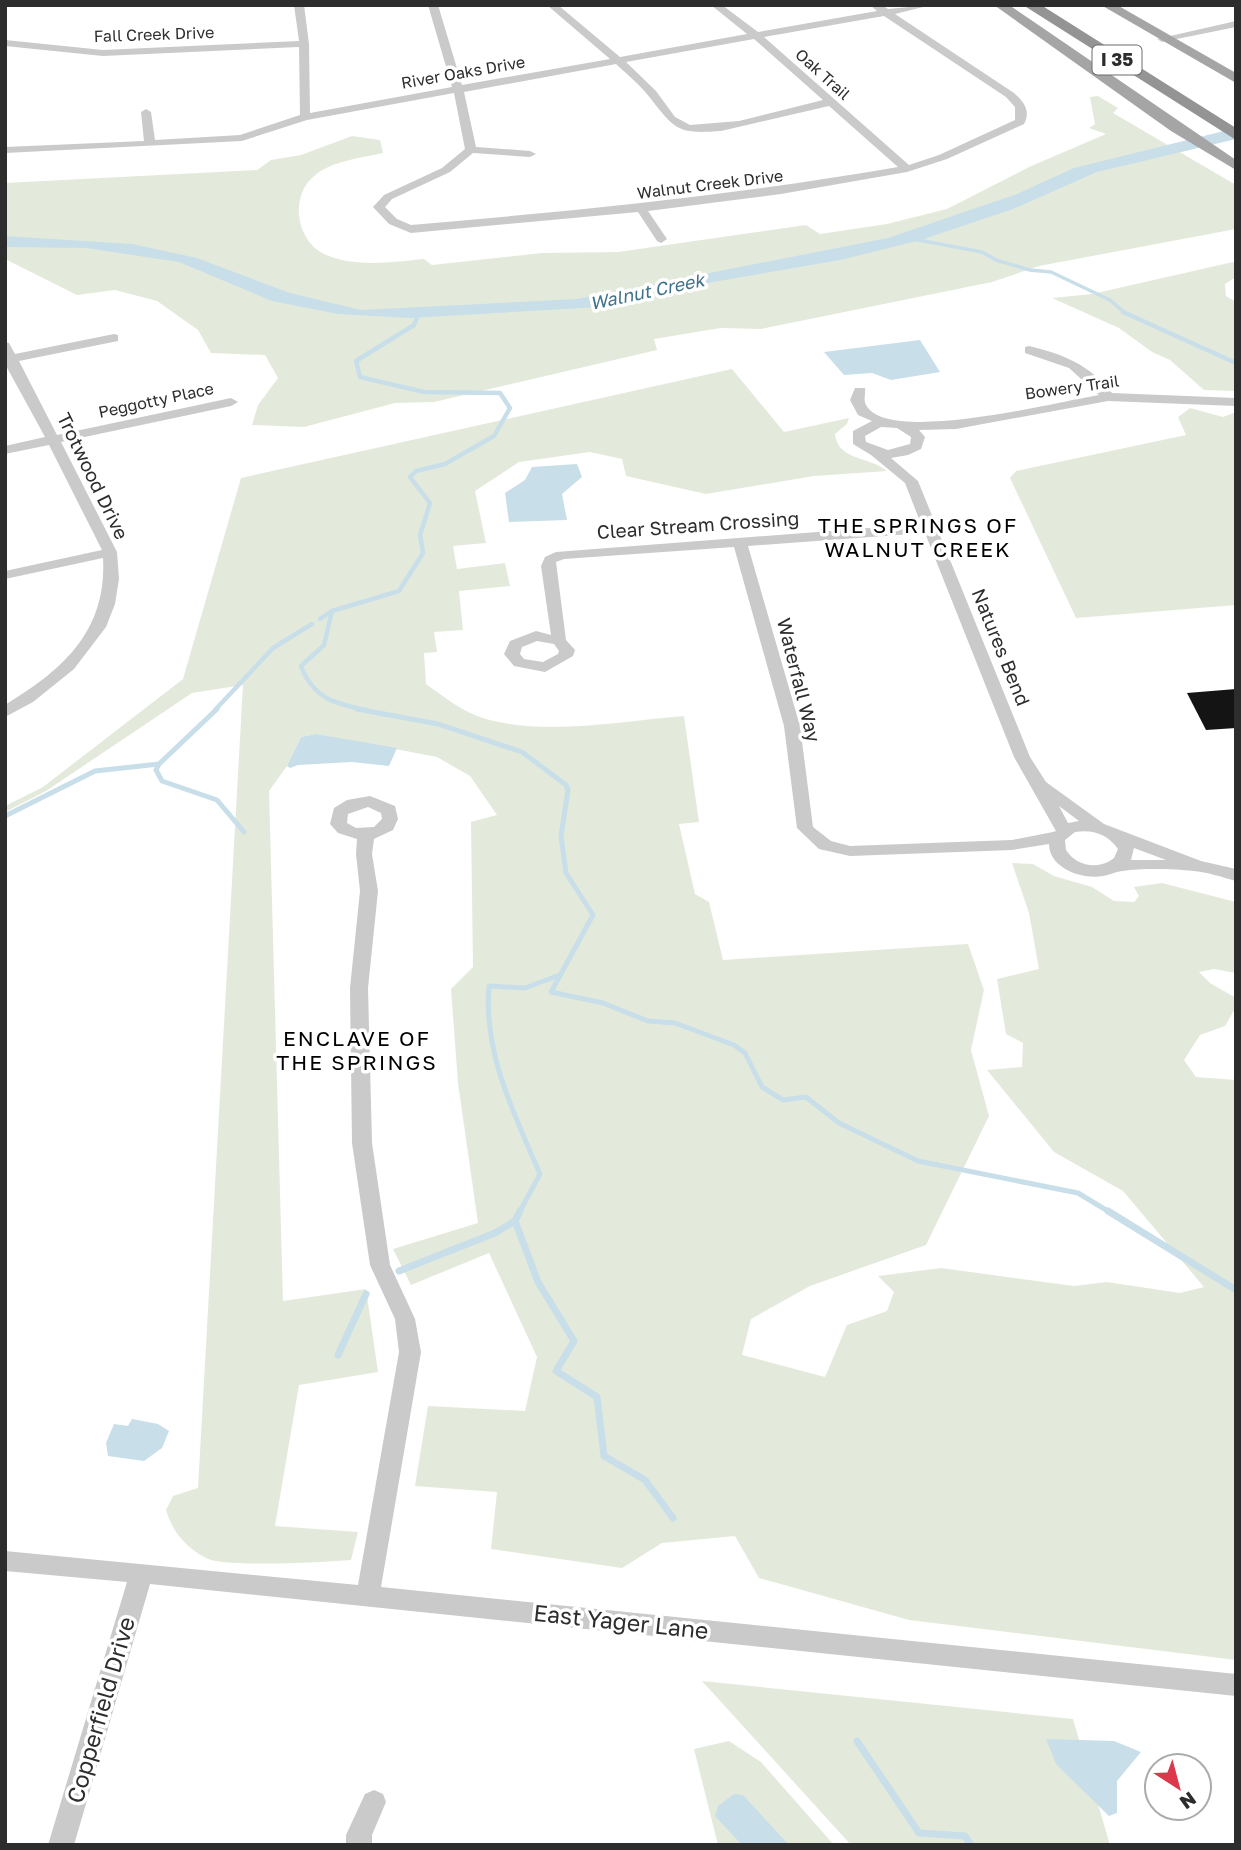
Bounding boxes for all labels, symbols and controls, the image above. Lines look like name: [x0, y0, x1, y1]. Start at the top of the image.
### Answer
street label: Fall Creek Drive: [93, 22, 215, 46]
street label: Oak Trail: [791, 44, 855, 104]
road number: I 35: [1092, 46, 1142, 74]
street label: River Oaks Drive: [400, 51, 526, 93]
street label: Walnut Creek Drive: [636, 165, 784, 203]
water label: Walnut Creek: [588, 268, 708, 314]
street label: Bowery Trail: [1024, 370, 1120, 404]
street label: Peggotty Place: [96, 378, 216, 422]
street label: Trotwood Drive: [53, 409, 134, 543]
street label: Clear Stream Crossing: [596, 506, 800, 543]
district label: THE SPRINGS OF WALNUT CREEK: [818, 512, 1018, 562]
street label: Natures Bend: [968, 585, 1035, 709]
street label: Waterfall Way: [773, 615, 826, 745]
district label: ENCLAVE OF THE SPRINGS: [276, 1025, 438, 1075]
street label: East Yager Lane: [532, 1598, 710, 1644]
street label: Copperfield Drive: [60, 1613, 140, 1806]
north arrow: [1143, 1752, 1213, 1822]
text: N: [1176, 1788, 1201, 1815]

